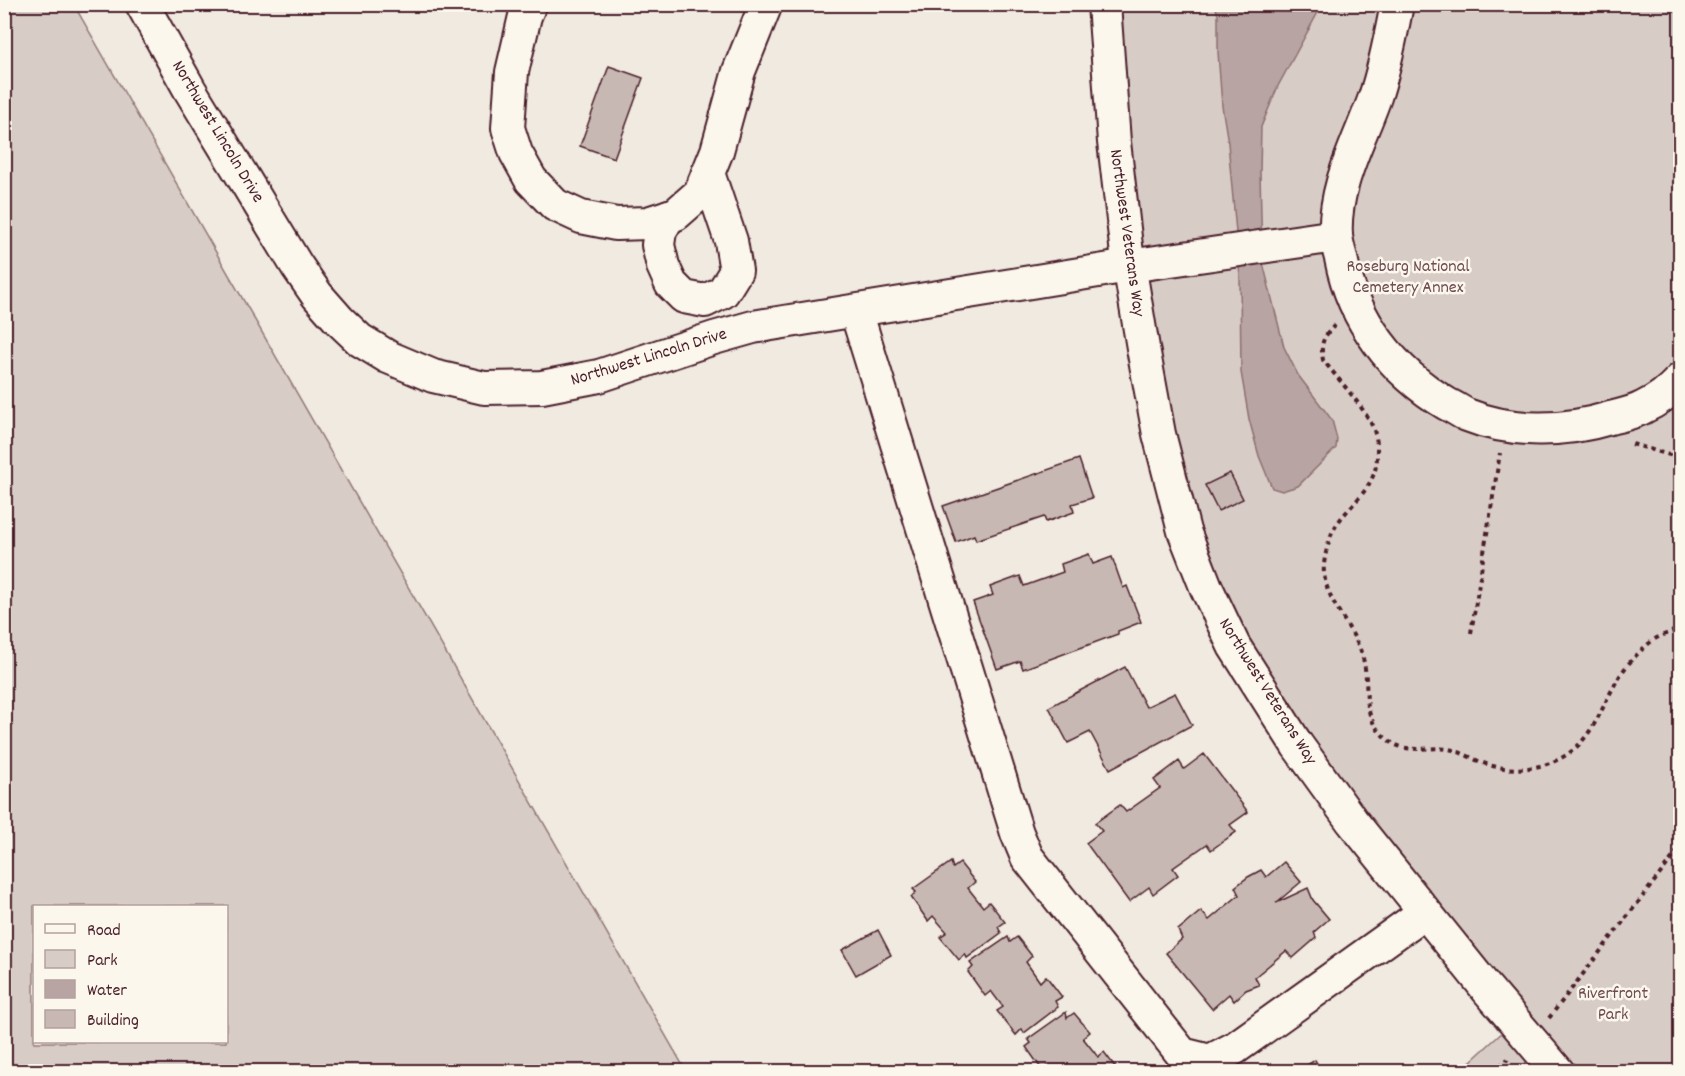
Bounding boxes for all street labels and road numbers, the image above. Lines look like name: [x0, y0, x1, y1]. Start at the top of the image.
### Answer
street label: Northwest Lincoln Drive: [165, 56, 269, 208]
street label: Northwest Veterans Way: [1102, 148, 1150, 319]
street label: Northwest Lincoln Drive: [568, 322, 730, 394]
street label: Northwest Veterans Way: [1212, 614, 1323, 771]

